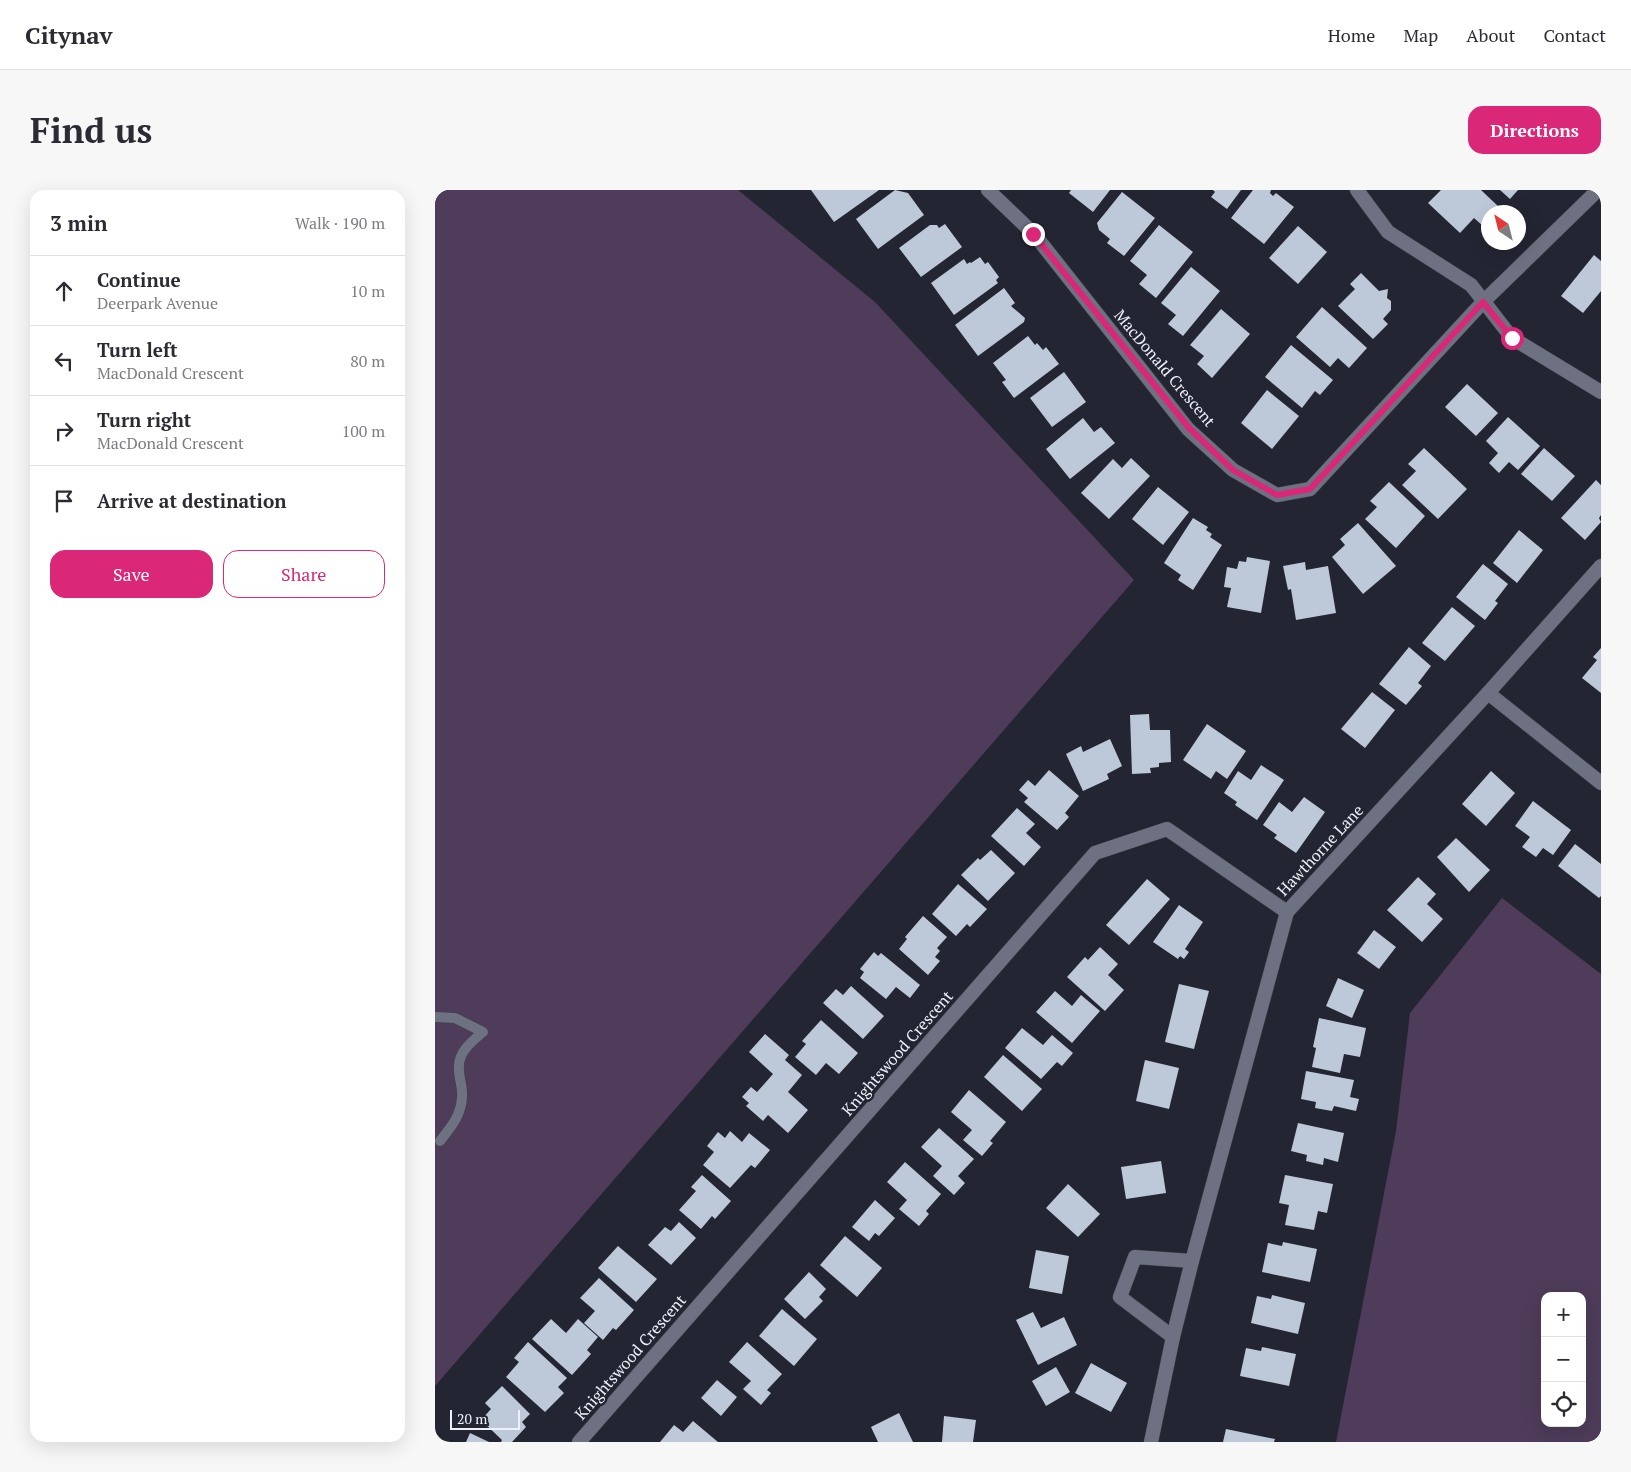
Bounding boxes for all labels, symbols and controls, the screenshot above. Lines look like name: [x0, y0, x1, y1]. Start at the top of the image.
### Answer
text: Citynav: [25, 19, 112, 51]
text: Home: [1328, 23, 1375, 47]
text: Map: [1403, 23, 1438, 47]
text: About: [1466, 23, 1515, 47]
text: Contact: [1543, 23, 1606, 47]
button: Directions: [1468, 106, 1601, 154]
text: Find us: [30, 107, 152, 153]
north arrow: [1481, 205, 1526, 250]
text: 3 min: [50, 209, 107, 237]
text: Walk · 190 m: [295, 212, 385, 234]
route end: [1022, 223, 1045, 246]
text: Continue: [97, 267, 181, 292]
icon: ahead: [50, 277, 78, 305]
text: 10 m: [350, 280, 385, 302]
text: Deerpark Avenue: [97, 292, 218, 314]
street label: MacDonald Crescent: [1109, 305, 1221, 431]
route start: [1501, 327, 1524, 350]
text: Turn left: [97, 337, 178, 362]
icon: left: [50, 347, 78, 375]
text: 80 m: [350, 350, 385, 372]
text: MacDonald Crescent: [97, 362, 244, 384]
text: Turn right: [97, 407, 191, 432]
icon: right: [50, 417, 78, 445]
text: 100 m: [342, 420, 385, 442]
text: MacDonald Crescent: [97, 432, 244, 454]
icon: arrive: [50, 487, 78, 515]
text: Arrive at destination: [97, 488, 286, 513]
button: Save: [50, 550, 213, 598]
button: Share: [223, 550, 385, 598]
street label: Hawthorne Lane: [1272, 800, 1368, 900]
street label: Knightswood Crescent: [836, 986, 958, 1120]
street label: Knightswood Crescent: [569, 1290, 691, 1424]
map controls: [1541, 1292, 1586, 1427]
button: +: [1541, 1292, 1586, 1337]
button: −: [1541, 1337, 1586, 1382]
button: locate: [1541, 1382, 1586, 1427]
scale bar: [450, 1407, 520, 1430]
text: 20 m: [457, 1409, 487, 1428]

